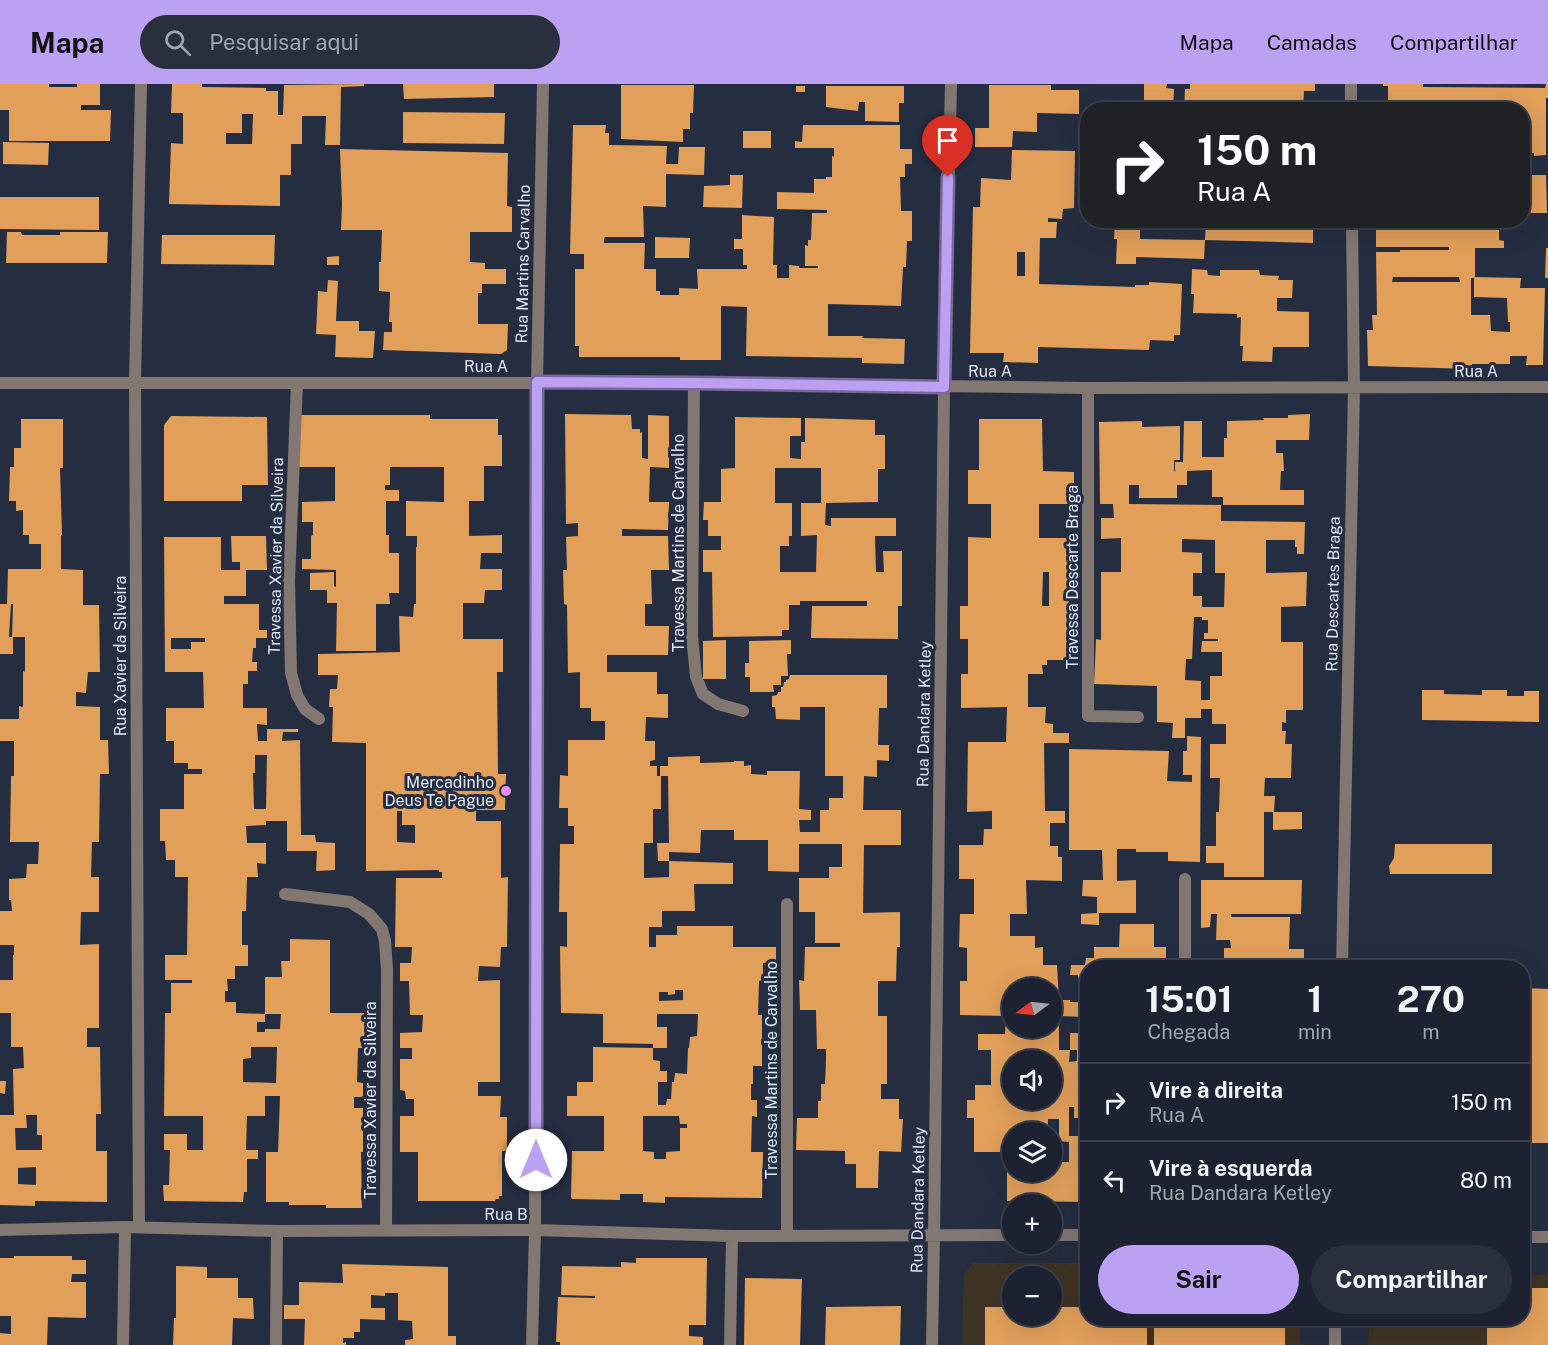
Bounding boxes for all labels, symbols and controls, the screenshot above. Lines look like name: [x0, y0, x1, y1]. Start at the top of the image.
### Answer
search box: [140, 15, 560, 69]
text: Mapa: [30, 26, 104, 59]
icon: search: [161, 26, 194, 59]
text: Pesquisar aqui: [209, 29, 359, 55]
text: Mapa: [1180, 30, 1234, 55]
text: Camadas: [1267, 30, 1357, 55]
text: Compartilhar: [1390, 30, 1518, 55]
pin: [922, 115, 973, 177]
icon: arrive: [931, 124, 964, 157]
text: 150 m: [1197, 125, 1317, 174]
icon: right: [1098, 126, 1176, 204]
text: Rua A: [1197, 175, 1271, 207]
street label: Rua Martins Carvalho: [512, 184, 534, 344]
street label: Rua A: [464, 357, 508, 376]
street label: Rua A: [968, 362, 1012, 381]
street label: Rua A: [1454, 362, 1498, 381]
street label: Travessa Martins de Carvalho: [669, 434, 688, 652]
street label: Travessa Xavier da Silveira: [265, 457, 287, 655]
street label: Travessa Descarte Braga: [1063, 485, 1082, 669]
street label: Rua Descartes Braga: [1322, 516, 1344, 672]
street label: Rua Xavier da Silveira: [111, 576, 130, 736]
street label: Rua Dandara Ketley: [913, 640, 935, 787]
place label: Mercadinho Deus Te Pague: [384, 773, 494, 810]
marker: Mercadinho Deus Te Pague: [499, 784, 513, 798]
street label: Travessa Martins de Carvalho: [762, 961, 781, 1179]
north arrow: [1002, 978, 1062, 1038]
map controls: [1002, 978, 1062, 1326]
text: 15:01: [1145, 978, 1233, 1020]
text: 1: [1307, 978, 1323, 1020]
text: 270: [1397, 978, 1465, 1020]
street label: Travessa Xavier da Silveira: [361, 1001, 380, 1199]
text: Chegada: [1148, 1020, 1230, 1044]
text: min: [1298, 1020, 1332, 1044]
text: m: [1422, 1020, 1440, 1044]
button: sound: [1002, 1050, 1062, 1110]
text: Vire à direita: [1149, 1077, 1283, 1103]
icon: right: [1098, 1086, 1131, 1119]
text: 150 m: [1451, 1089, 1512, 1115]
text: Rua A: [1149, 1103, 1204, 1127]
button: layers: [1002, 1122, 1062, 1182]
street label: Rua Dandara Ketley: [907, 1126, 929, 1273]
position arrow: [504, 1128, 568, 1192]
text: Vire à esquerda: [1149, 1155, 1313, 1181]
icon: left: [1098, 1164, 1131, 1197]
text: 80 m: [1460, 1167, 1512, 1193]
text: Rua Dandara Ketley: [1149, 1181, 1332, 1205]
button: +: [1002, 1194, 1062, 1254]
street label: Rua B: [484, 1205, 528, 1224]
button: Sair: [1098, 1245, 1299, 1314]
button: Compartilhar: [1311, 1245, 1512, 1314]
button: −: [1002, 1266, 1062, 1326]

